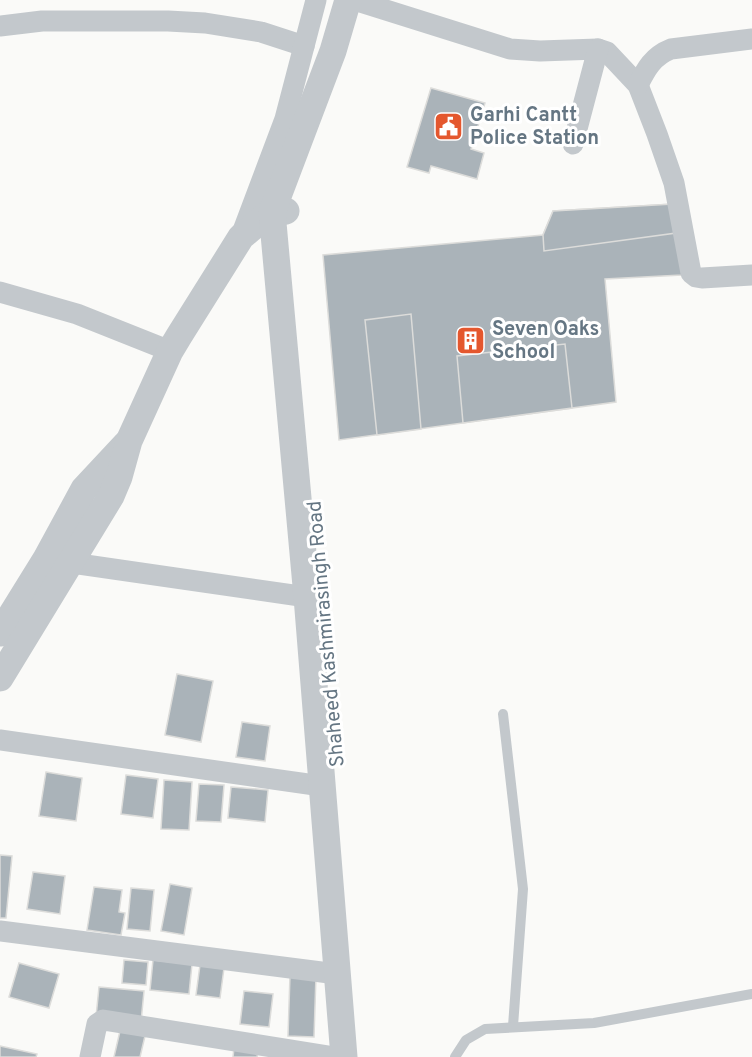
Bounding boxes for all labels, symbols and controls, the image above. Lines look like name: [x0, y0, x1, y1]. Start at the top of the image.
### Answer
place label: Garhi Cantt Police Station: [470, 103, 599, 152]
public building icon: Garhi Cantt Police Station: [433, 110, 465, 142]
place label: Seven Oaks School: [492, 317, 599, 366]
building icon: Seven Oaks School: [455, 324, 487, 356]
street label: Shaheed Kashmirasingh Road: [302, 500, 352, 768]

